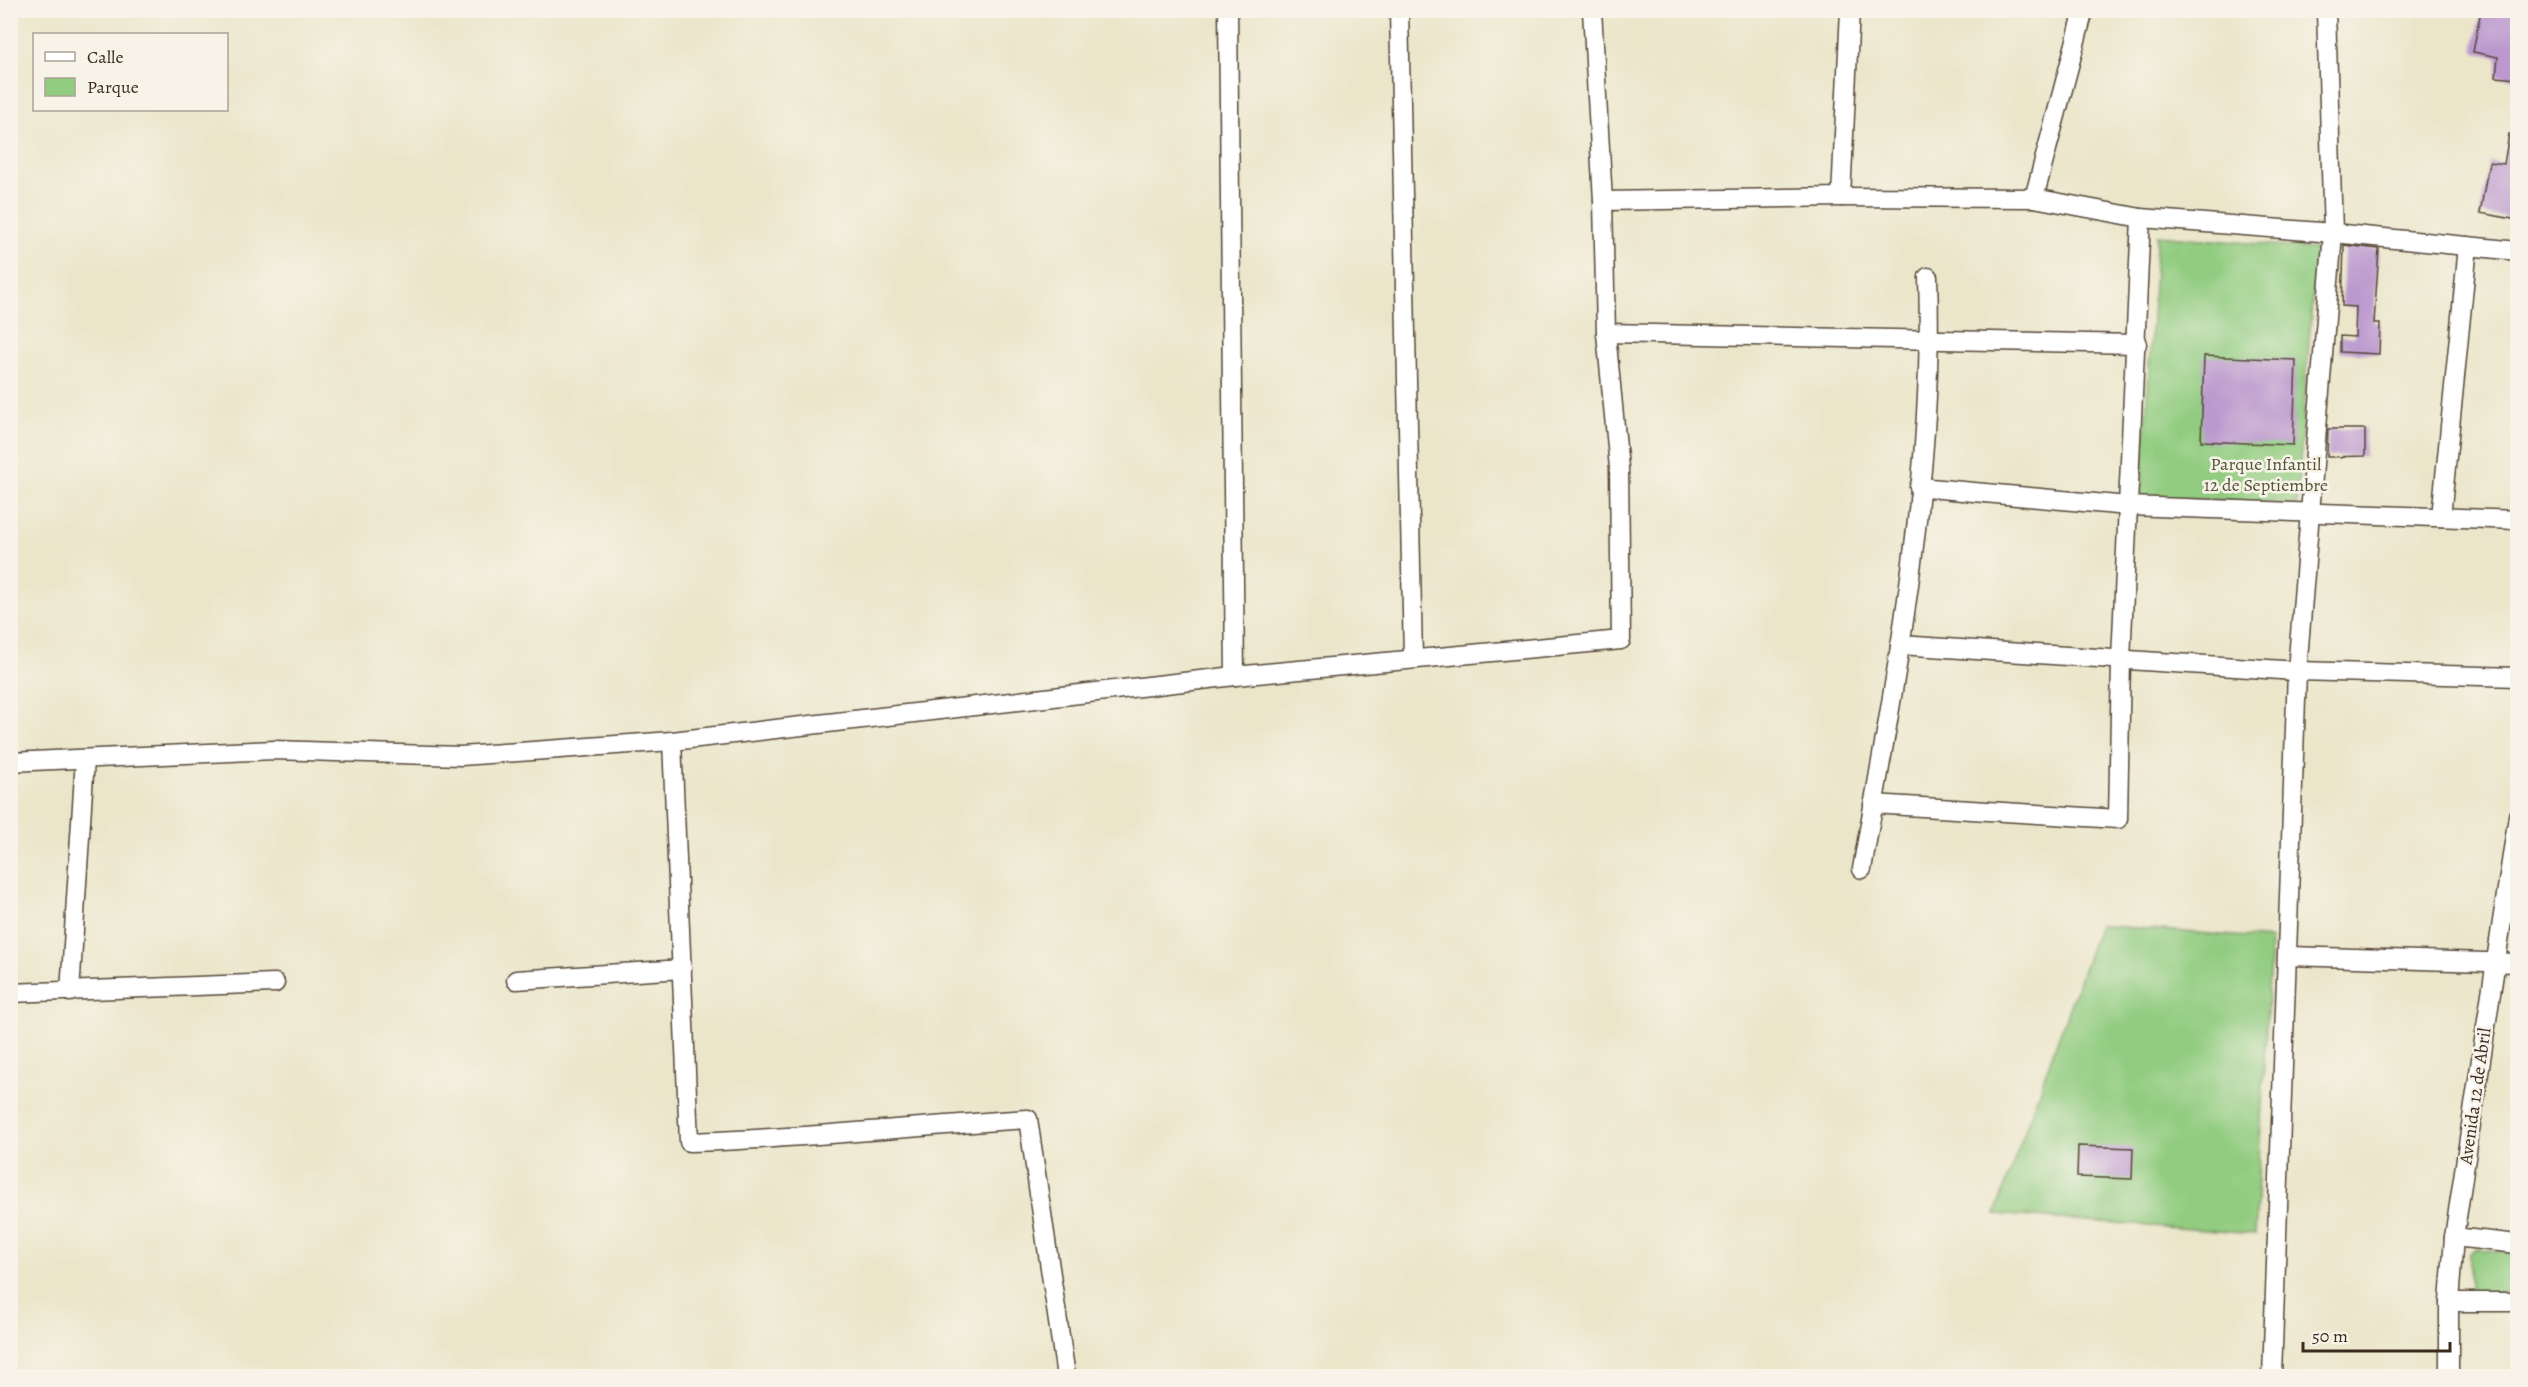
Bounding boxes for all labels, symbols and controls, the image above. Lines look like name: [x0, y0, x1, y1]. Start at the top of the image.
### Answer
legend: [33, 33, 228, 111]
text: Calle: [87, 45, 124, 69]
text: Parque: [87, 75, 139, 99]
park label: Parque Infantil 12 de Septiembre: [2204, 452, 2328, 497]
street label: Avenida 12 de Abril: [2453, 1026, 2497, 1167]
scale bar: [2303, 1315, 2450, 1353]
text: 50 m: [2312, 1324, 2348, 1348]

